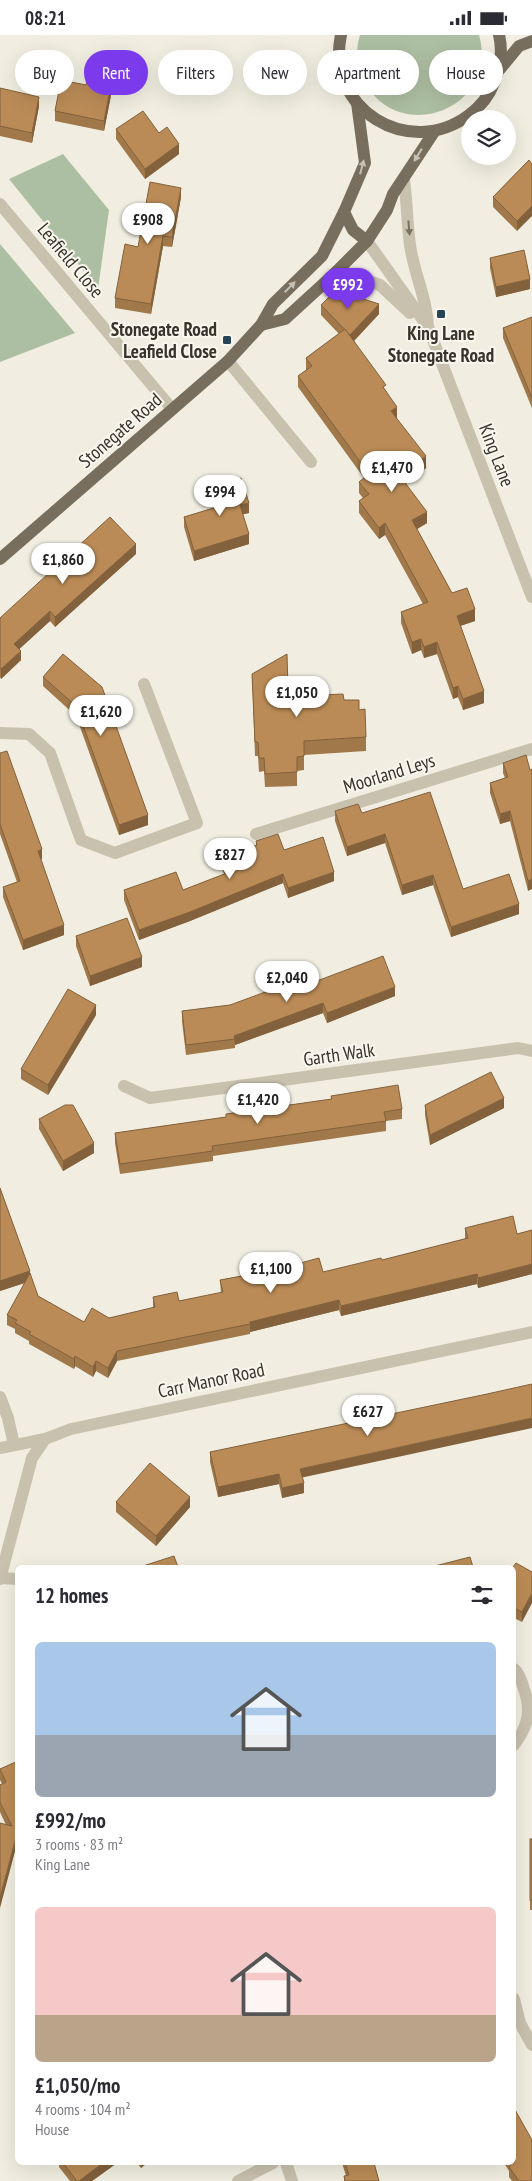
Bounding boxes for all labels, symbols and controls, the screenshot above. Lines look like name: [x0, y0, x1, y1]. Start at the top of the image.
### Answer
text: 08:21: [25, 6, 66, 30]
chip: Buy: [15, 50, 74, 95]
chip: Rent: [84, 50, 148, 95]
chip: Filters: [158, 50, 233, 95]
chip: New: [243, 50, 307, 95]
chip: Apartment: [317, 50, 419, 95]
chip: House: [429, 50, 503, 95]
map controls: [461, 110, 516, 165]
button: layers: [461, 110, 516, 165]
one-way arrow: [413, 148, 423, 162]
one-way arrow: [358, 159, 366, 174]
pin: £908: [118, 203, 178, 245]
text: £908: [133, 209, 163, 229]
street label: Leafield Close: [33, 217, 110, 303]
one-way arrow: [405, 220, 413, 236]
pin: £992: [318, 267, 378, 310]
text: £992: [333, 274, 363, 294]
one-way arrow: [284, 281, 296, 293]
marker: King Lane Stonegate Road: [435, 308, 447, 320]
place label: Stonegate Road Leafield Close: [111, 317, 217, 363]
place label: King Lane Stonegate Road: [388, 321, 494, 367]
marker: Stonegate Road Leafield Close: [221, 334, 233, 346]
street label: Stonegate Road: [73, 387, 167, 473]
street label: King Lane: [474, 420, 520, 490]
pin: £1,470: [351, 451, 433, 493]
text: £1,470: [371, 457, 413, 477]
pin: £994: [190, 475, 250, 517]
text: £994: [205, 481, 235, 501]
pin: £1,860: [22, 543, 104, 585]
text: £1,860: [42, 549, 84, 569]
pin: £1,050: [256, 675, 338, 718]
text: £1,050: [276, 682, 318, 702]
pin: £1,620: [60, 695, 142, 737]
text: £1,620: [80, 701, 122, 721]
street label: Moorland Leys: [340, 748, 438, 798]
pin: £827: [200, 837, 260, 880]
text: £827: [215, 844, 245, 864]
pin: £2,040: [246, 961, 328, 1003]
text: £2,040: [266, 967, 308, 987]
street label: Garth Walk: [302, 1037, 377, 1071]
pin: £1,420: [217, 1083, 299, 1125]
text: £1,420: [237, 1089, 279, 1109]
pin: £1,100: [230, 1251, 312, 1294]
text: £1,100: [250, 1258, 292, 1278]
street label: Carr Manor Road: [155, 1357, 267, 1403]
pin: £627: [338, 1395, 398, 1437]
text: £627: [353, 1401, 383, 1421]
icon: filters: [468, 1581, 496, 1609]
text: 12 homes: [35, 1582, 108, 1609]
icon: home: [221, 1674, 311, 1764]
text: £992/mo: [35, 1807, 106, 1834]
text: 3 rooms · 83 m²: [35, 1834, 123, 1854]
text: King Lane: [35, 1854, 90, 1874]
icon: home: [221, 1939, 311, 2029]
text: £1,050/mo: [35, 2072, 120, 2099]
text: 4 rooms · 104 m²: [35, 2099, 131, 2119]
text: House: [35, 2119, 69, 2139]

